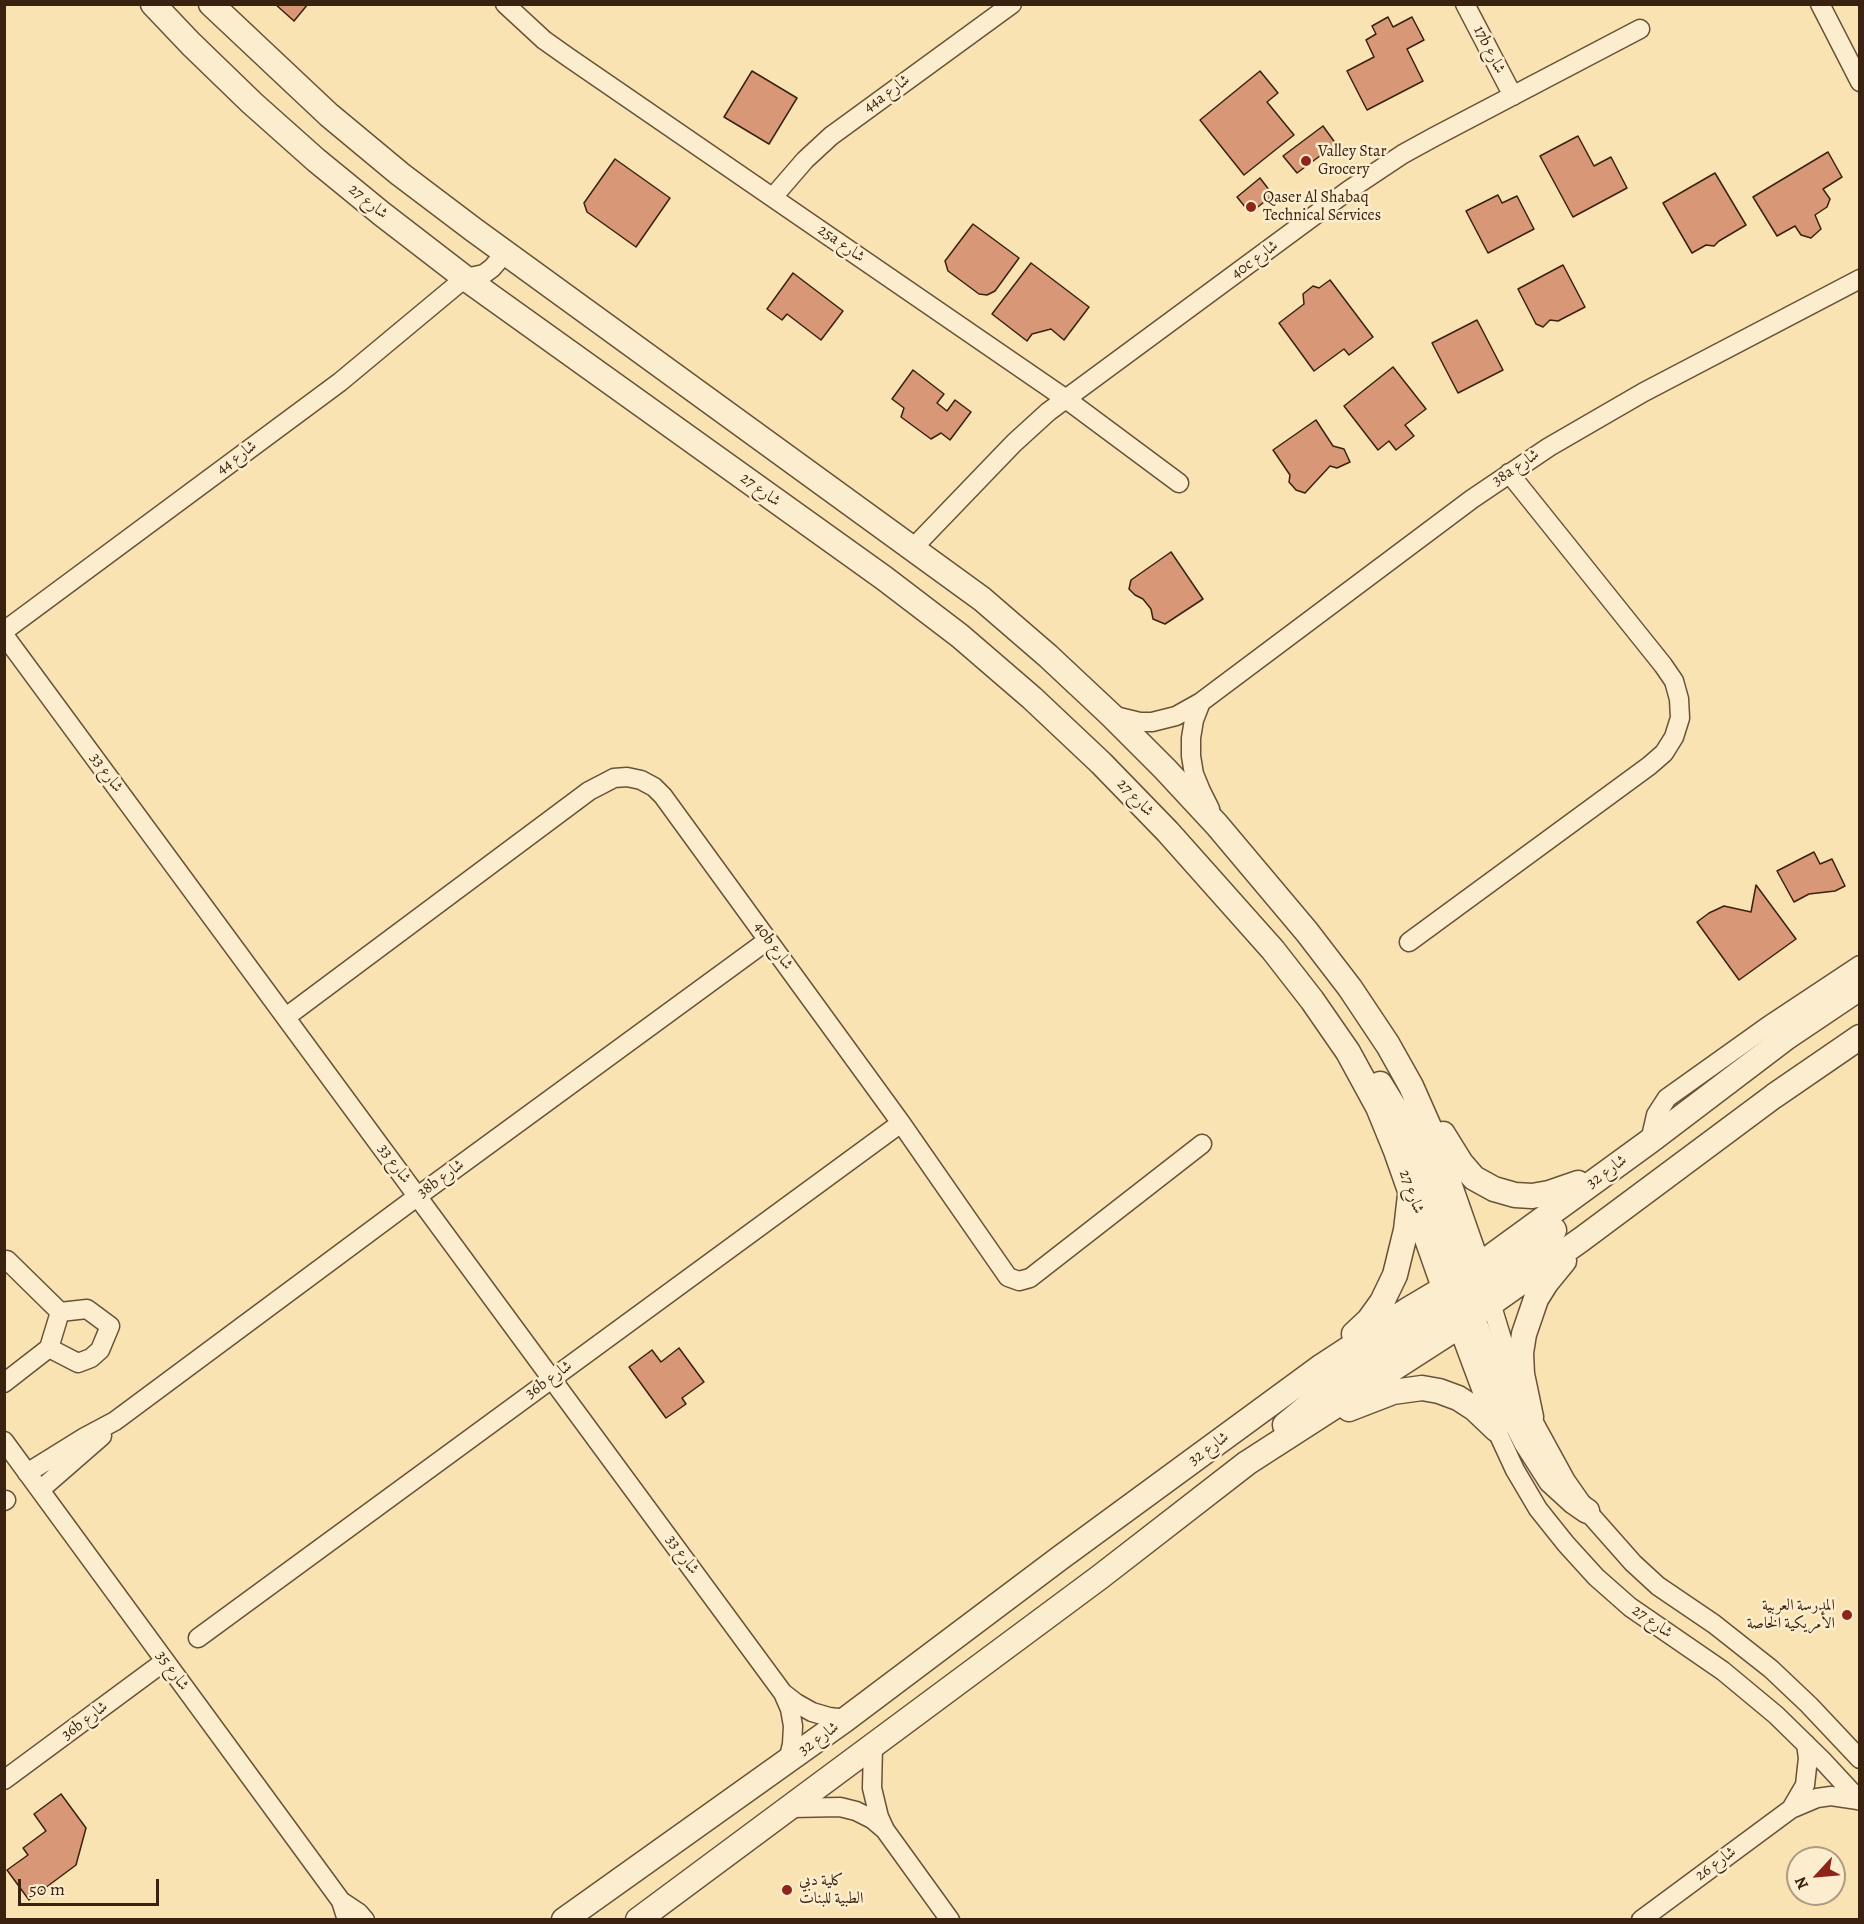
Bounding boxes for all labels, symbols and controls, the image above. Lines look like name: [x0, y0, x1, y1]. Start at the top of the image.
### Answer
street label: 17b شارع: [1469, 23, 1509, 77]
street label: 44a شارع: [860, 71, 914, 117]
place label: Valley Star Grocery: [1318, 142, 1387, 180]
marker: Valley Star Grocery: [1299, 154, 1313, 168]
street label: شارع 27: [344, 180, 392, 224]
place label: Qaser Al Shabaq Technical Services: [1263, 188, 1381, 226]
marker: Qaser Al Shabaq Technical Services: [1244, 200, 1258, 214]
street label: 25a شارع: [814, 221, 868, 267]
street label: 40c شارع: [1228, 237, 1282, 283]
street label: شارع 44: [213, 437, 261, 479]
street label: 38a شارع: [1489, 445, 1543, 491]
street label: شارع 27: [736, 469, 784, 511]
street label: شارع 33: [85, 749, 127, 797]
street label: شارع 27: [1112, 775, 1158, 821]
street label: 40b شارع: [749, 918, 797, 974]
street label: شارع 33: [373, 1140, 415, 1188]
street label: شارع 32: [1583, 1151, 1631, 1193]
street label: 38b شارع: [414, 1156, 468, 1202]
street label: شارع 27: [1394, 1167, 1428, 1217]
street label: 36b شارع: [522, 1357, 576, 1403]
street label: شارع 32: [1185, 1428, 1233, 1470]
street label: شارع 33: [661, 1531, 703, 1579]
place label: المدرسة العربية الأمريكية الخاصة: [1747, 1596, 1835, 1634]
street label: شارع 27: [1628, 1601, 1676, 1643]
marker: المدرسة العربية الأمريكية الخاصة: [1840, 1608, 1854, 1622]
street label: شارع 35: [151, 1647, 193, 1695]
street label: 36b شارع: [58, 1697, 112, 1745]
street label: شارع 32: [795, 1718, 843, 1760]
street label: شارع 26: [1692, 1843, 1740, 1885]
north arrow: [1786, 1846, 1846, 1906]
scale bar: [21, 1867, 162, 1905]
place label: كلية دبي الطبية للبنات: [799, 1871, 863, 1909]
text: N: [1789, 1873, 1814, 1893]
text: 50 m: [29, 1877, 65, 1901]
marker: كلية دبي الطبية للبنات: [780, 1883, 794, 1897]

